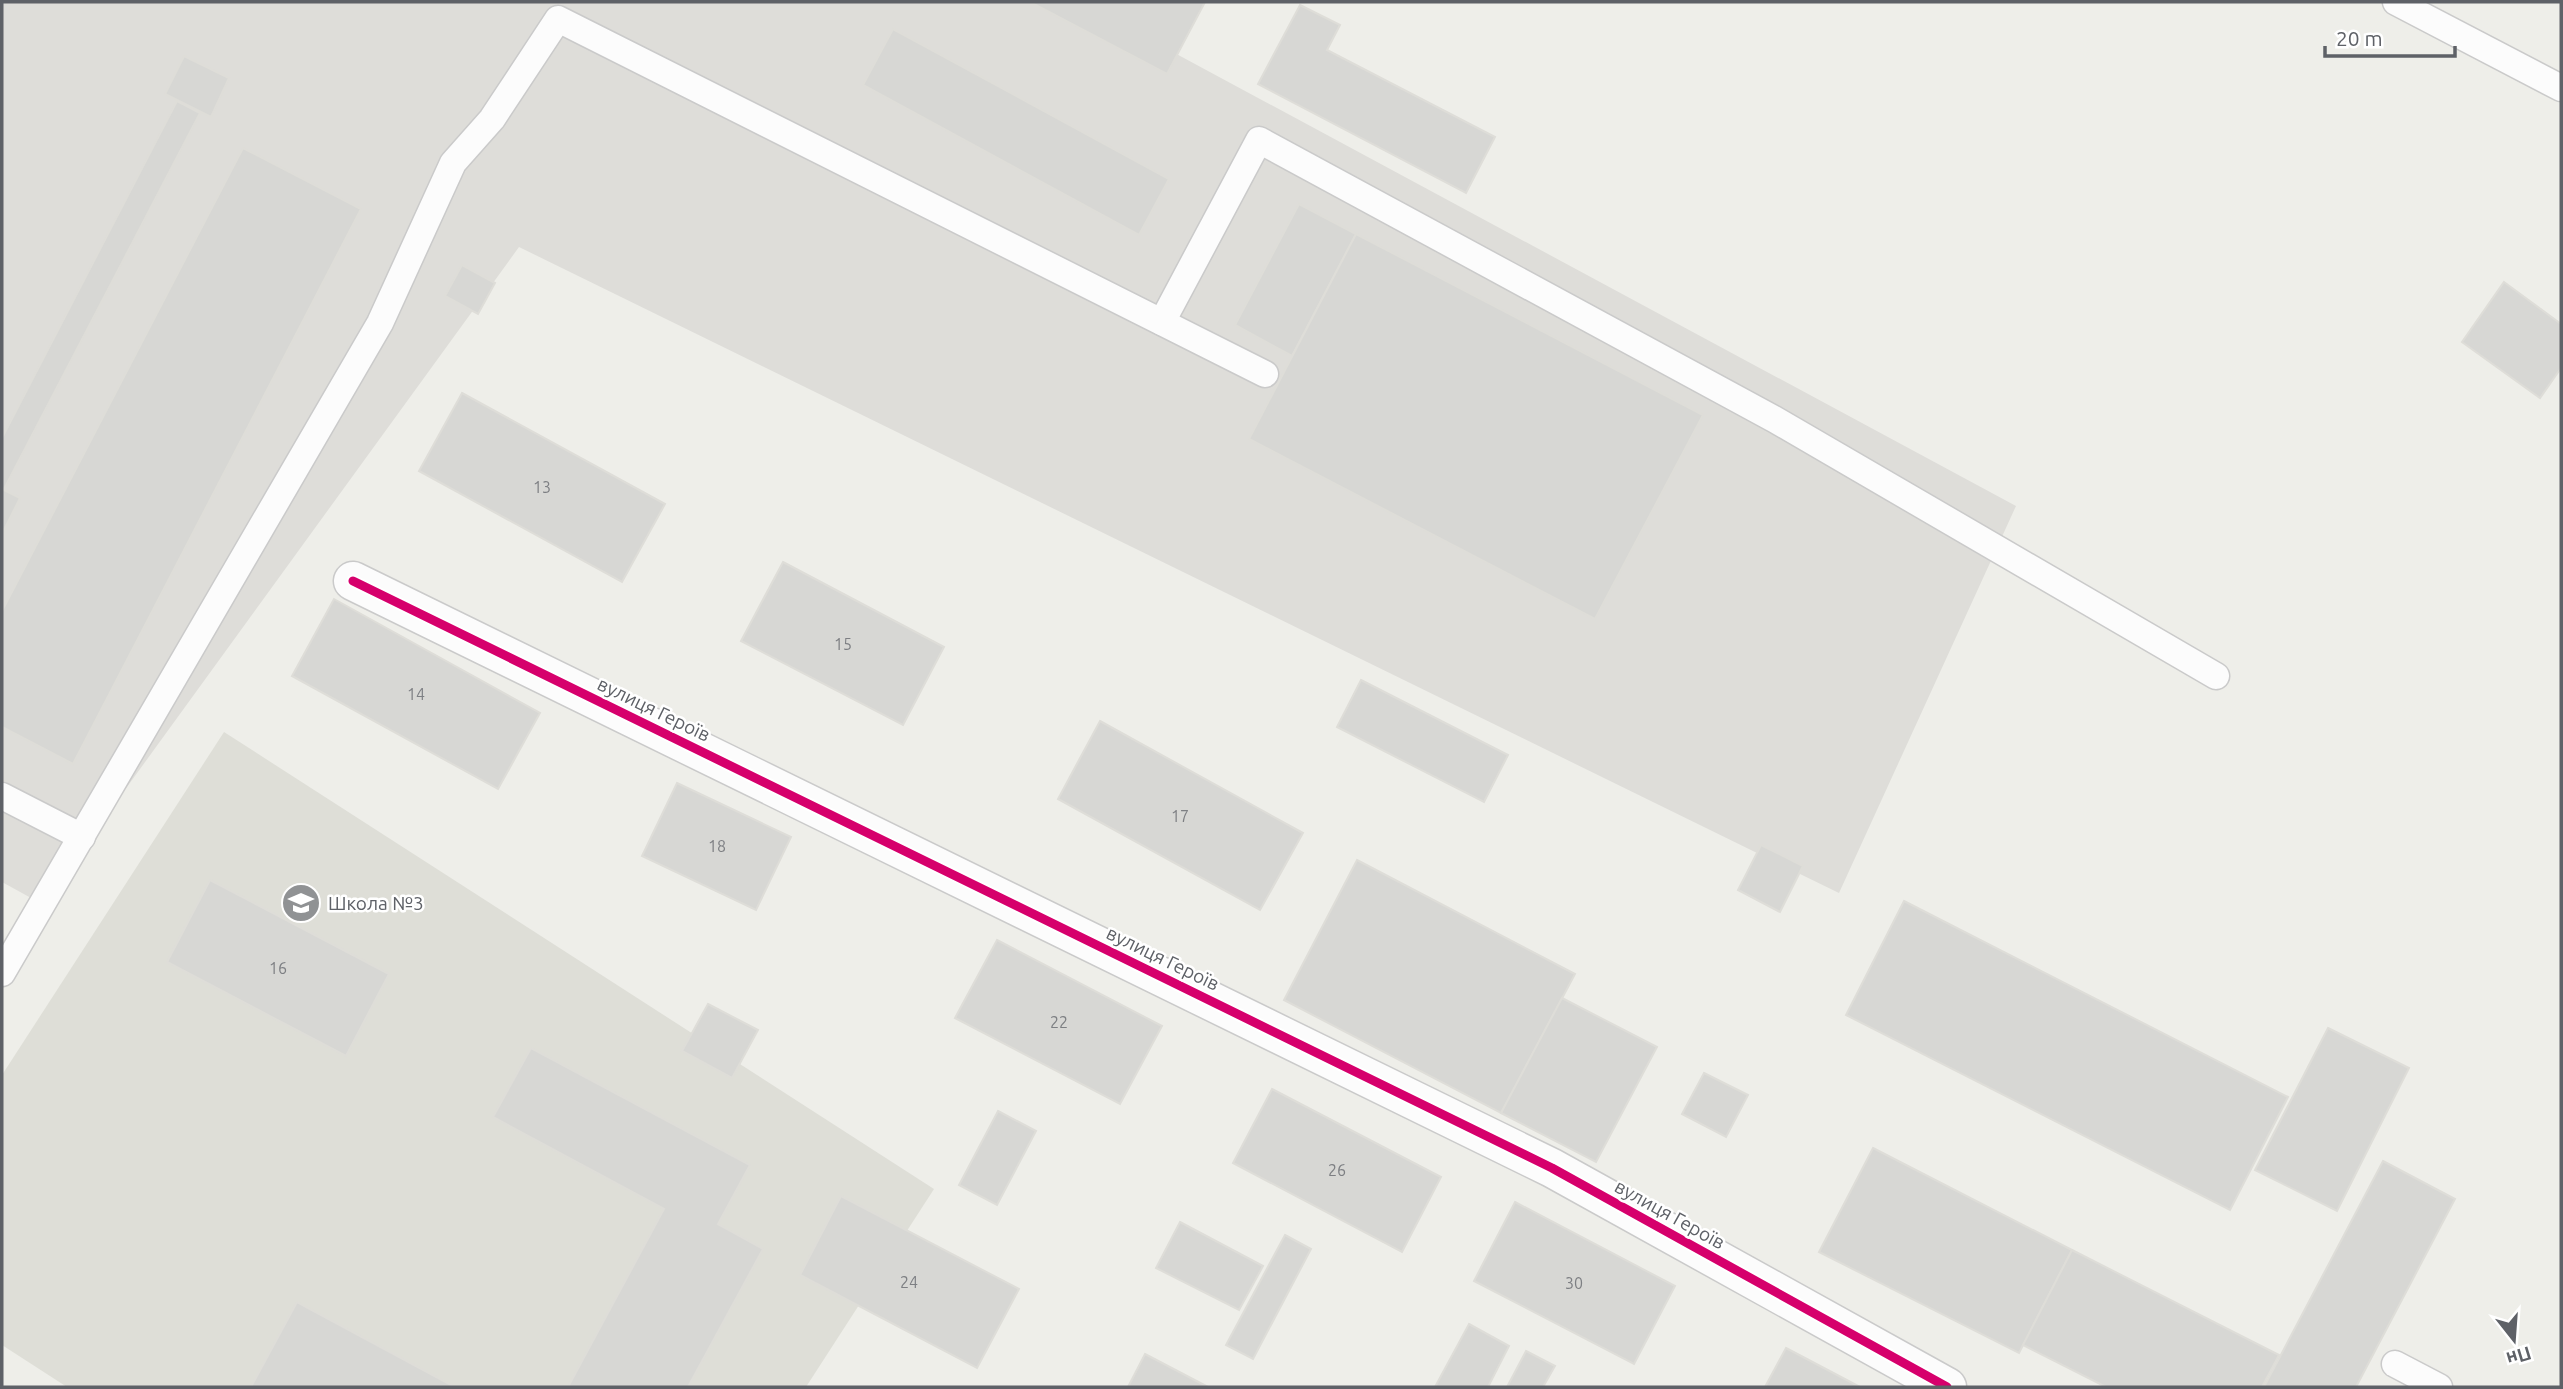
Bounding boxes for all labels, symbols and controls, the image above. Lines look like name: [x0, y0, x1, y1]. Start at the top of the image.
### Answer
scale bar: [2325, 14, 2454, 58]
text: 20 m: [2336, 26, 2383, 50]
house number: 13: [533, 478, 551, 496]
house number: 15: [834, 635, 852, 653]
street label: вулиця Героїв: [594, 672, 714, 746]
house number: 14: [407, 685, 425, 703]
house number: 17: [1171, 807, 1189, 825]
house number: 18: [708, 837, 726, 855]
school or university icon: Школа №3: [280, 882, 322, 924]
place label: Школа №3: [328, 892, 424, 914]
street label: вулиця Героїв: [1103, 921, 1223, 995]
house number: 16: [269, 959, 287, 977]
house number: 22: [1050, 1013, 1068, 1031]
house number: 26: [1328, 1161, 1346, 1179]
street label: вулиця Героїв: [1611, 1175, 1729, 1253]
house number: 24: [900, 1273, 918, 1291]
house number: 30: [1565, 1274, 1583, 1292]
north arrow: [2479, 1305, 2549, 1375]
text: Пн: [2504, 1342, 2534, 1370]

